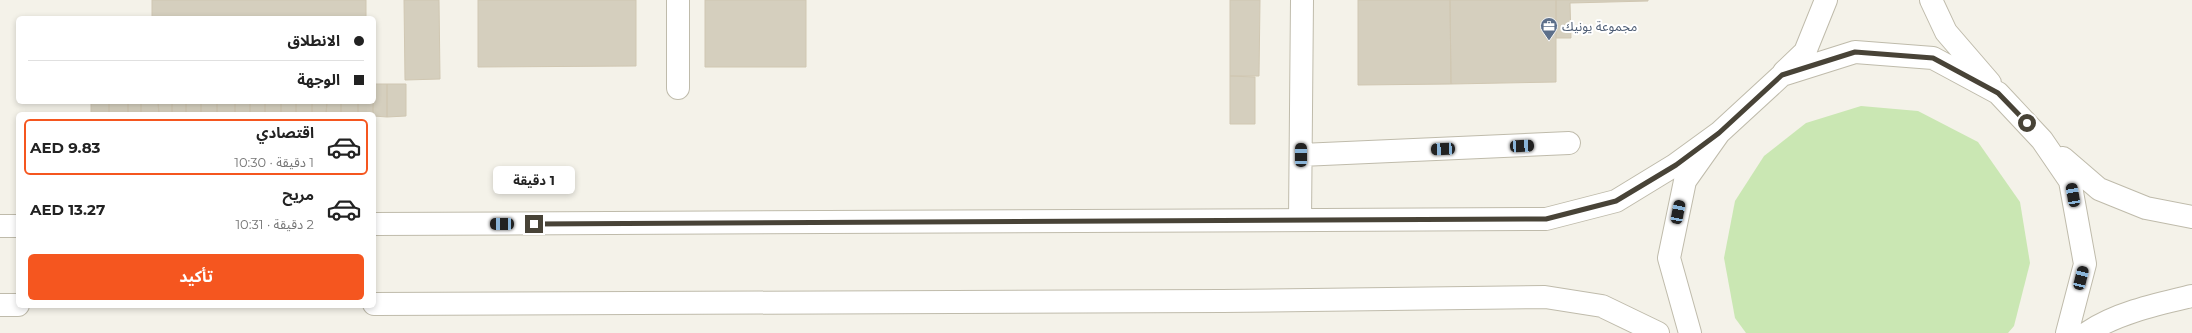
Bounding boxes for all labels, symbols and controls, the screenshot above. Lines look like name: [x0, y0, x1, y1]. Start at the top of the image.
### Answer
office icon: مجموعة يونيك: [1539, 16, 1559, 41]
place label: مجموعة يونيك: [1562, 18, 1638, 34]
text: الانطلاق: [288, 31, 340, 50]
text: الوجهة: [297, 70, 340, 89]
route start: [2018, 114, 2036, 132]
text: اقتصادي: [256, 123, 314, 142]
icon: car: [326, 129, 362, 165]
text: AED 9.83: [30, 138, 100, 157]
car: [1510, 139, 1534, 153]
car: [1431, 142, 1455, 156]
car: [1295, 143, 1307, 167]
text: 1 دقيقة · 10:30: [234, 154, 314, 170]
callout: 1 دقيقة: [493, 166, 575, 194]
text: 1 دقيقة: [513, 172, 555, 188]
car: [2065, 182, 2081, 208]
text: مريح: [282, 185, 314, 204]
icon: car: [326, 191, 362, 227]
car: [1670, 199, 1686, 225]
text: AED 13.27: [30, 200, 105, 219]
route end: [525, 215, 543, 233]
text: 2 دقيقة · 10:31: [235, 216, 314, 232]
car: [490, 218, 514, 230]
button: تأكيد: [28, 254, 364, 300]
car: [2072, 265, 2090, 291]

